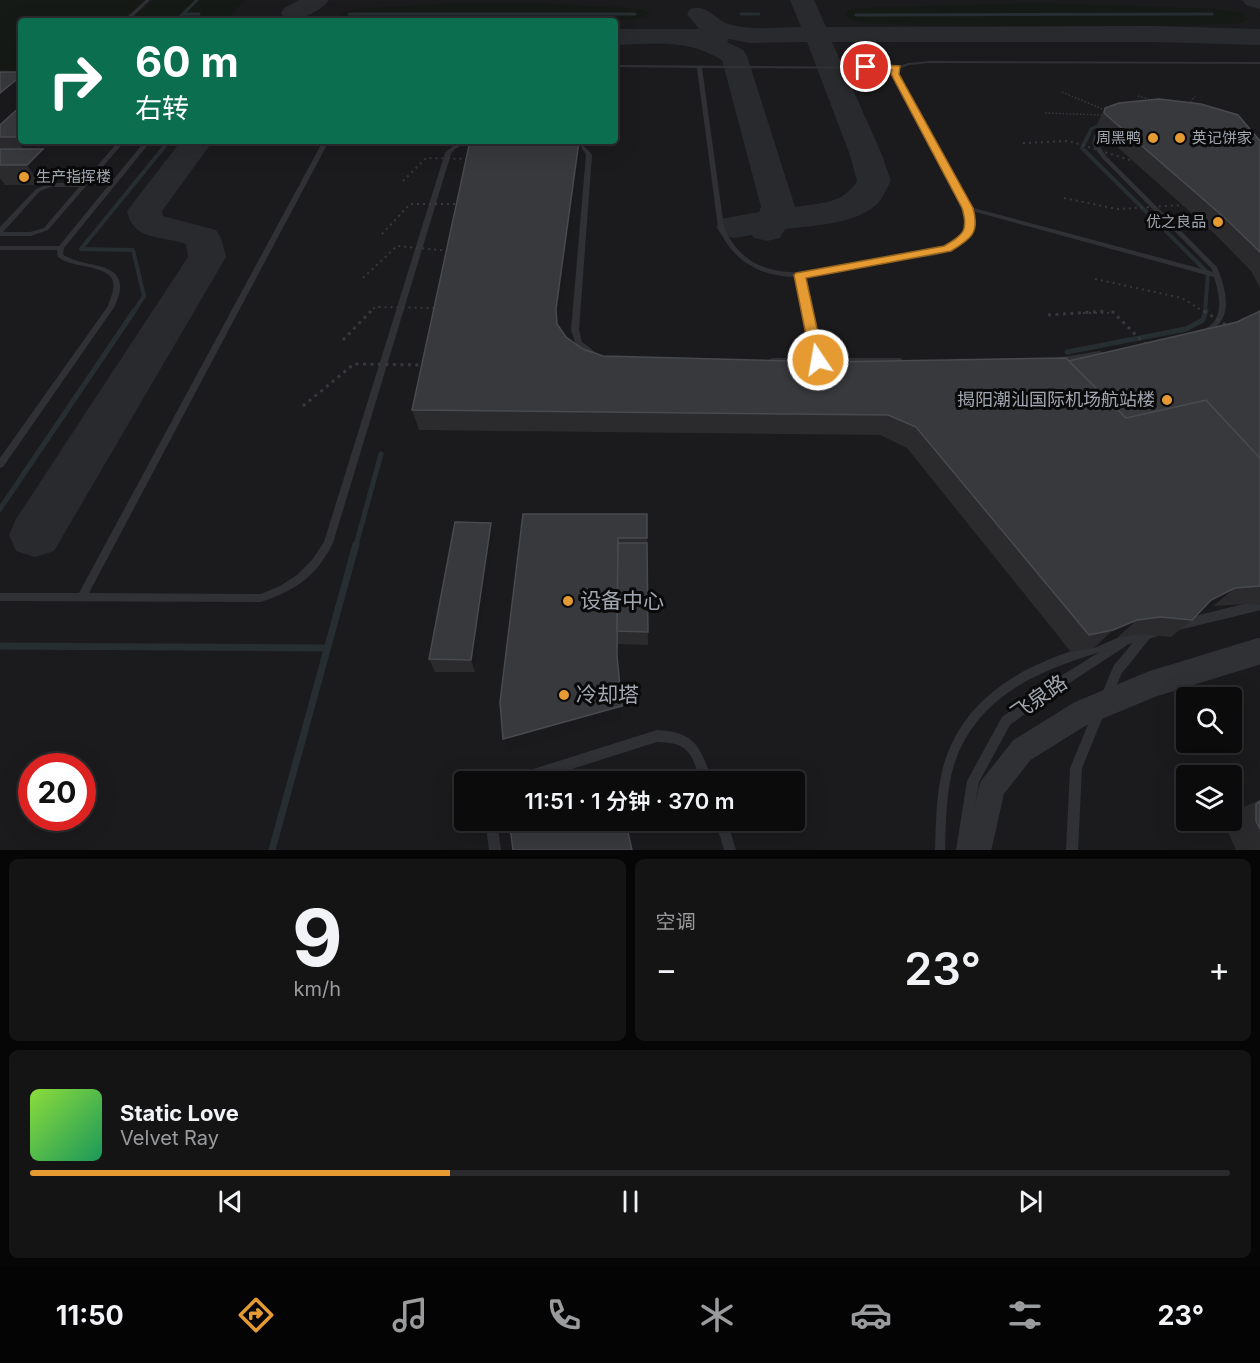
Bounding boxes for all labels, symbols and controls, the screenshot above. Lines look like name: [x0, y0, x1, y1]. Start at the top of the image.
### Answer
text: 60 m: [135, 36, 239, 87]
pin: [840, 41, 891, 92]
icon: right: [36, 42, 114, 120]
icon: arrive: [849, 50, 882, 83]
text: 右转: [135, 92, 189, 125]
place label: 周黑鸭: [1096, 128, 1141, 147]
place label: 英记饼家: [1192, 128, 1252, 147]
marker: 周黑鸭: [1146, 131, 1160, 145]
marker: 英记饼家: [1173, 131, 1187, 145]
place label: 生产指挥楼: [36, 167, 111, 186]
marker: 生产指挥楼: [17, 170, 31, 184]
place label: 优之良品: [1146, 212, 1206, 231]
marker: 优之良品: [1211, 215, 1225, 229]
position arrow: [786, 328, 850, 392]
place label: 揭阳潮汕国际机场航站楼: [957, 389, 1155, 410]
marker: 揭阳潮汕国际机场航站楼: [1160, 393, 1174, 407]
place label: 设备中心: [580, 588, 664, 613]
marker: 设备中心: [561, 594, 575, 608]
street label: 飞泉路: [1006, 669, 1072, 726]
place label: 冷却塔: [576, 682, 639, 707]
map controls: [1176, 687, 1242, 831]
button: search: [1176, 687, 1242, 753]
marker: 冷却塔: [557, 688, 571, 702]
speed limit sign: 20: [18, 753, 96, 831]
button: layers: [1176, 765, 1242, 831]
text: 11:51 · 1 分钟 · 370 m: [525, 788, 735, 814]
text: 9: [292, 890, 343, 985]
text: 空调: [656, 910, 696, 934]
text: 23°: [904, 941, 981, 996]
text: −: [656, 949, 677, 989]
text: +: [1208, 949, 1230, 989]
text: km/h: [293, 977, 341, 1001]
text: Static Love: [120, 1100, 239, 1126]
text: Velvet Ray: [120, 1126, 219, 1150]
icon: previous: [214, 1185, 247, 1218]
icon: pause: [614, 1185, 647, 1218]
icon: next: [1014, 1185, 1047, 1218]
icon: directions: [235, 1294, 277, 1336]
icon: music: [389, 1294, 431, 1336]
icon: phone: [543, 1294, 585, 1336]
icon: climate: [696, 1294, 738, 1336]
icon: car: [850, 1294, 892, 1336]
icon: filters: [1004, 1294, 1046, 1336]
text: 11:50: [56, 1299, 124, 1332]
text: 23°: [1157, 1299, 1204, 1332]

